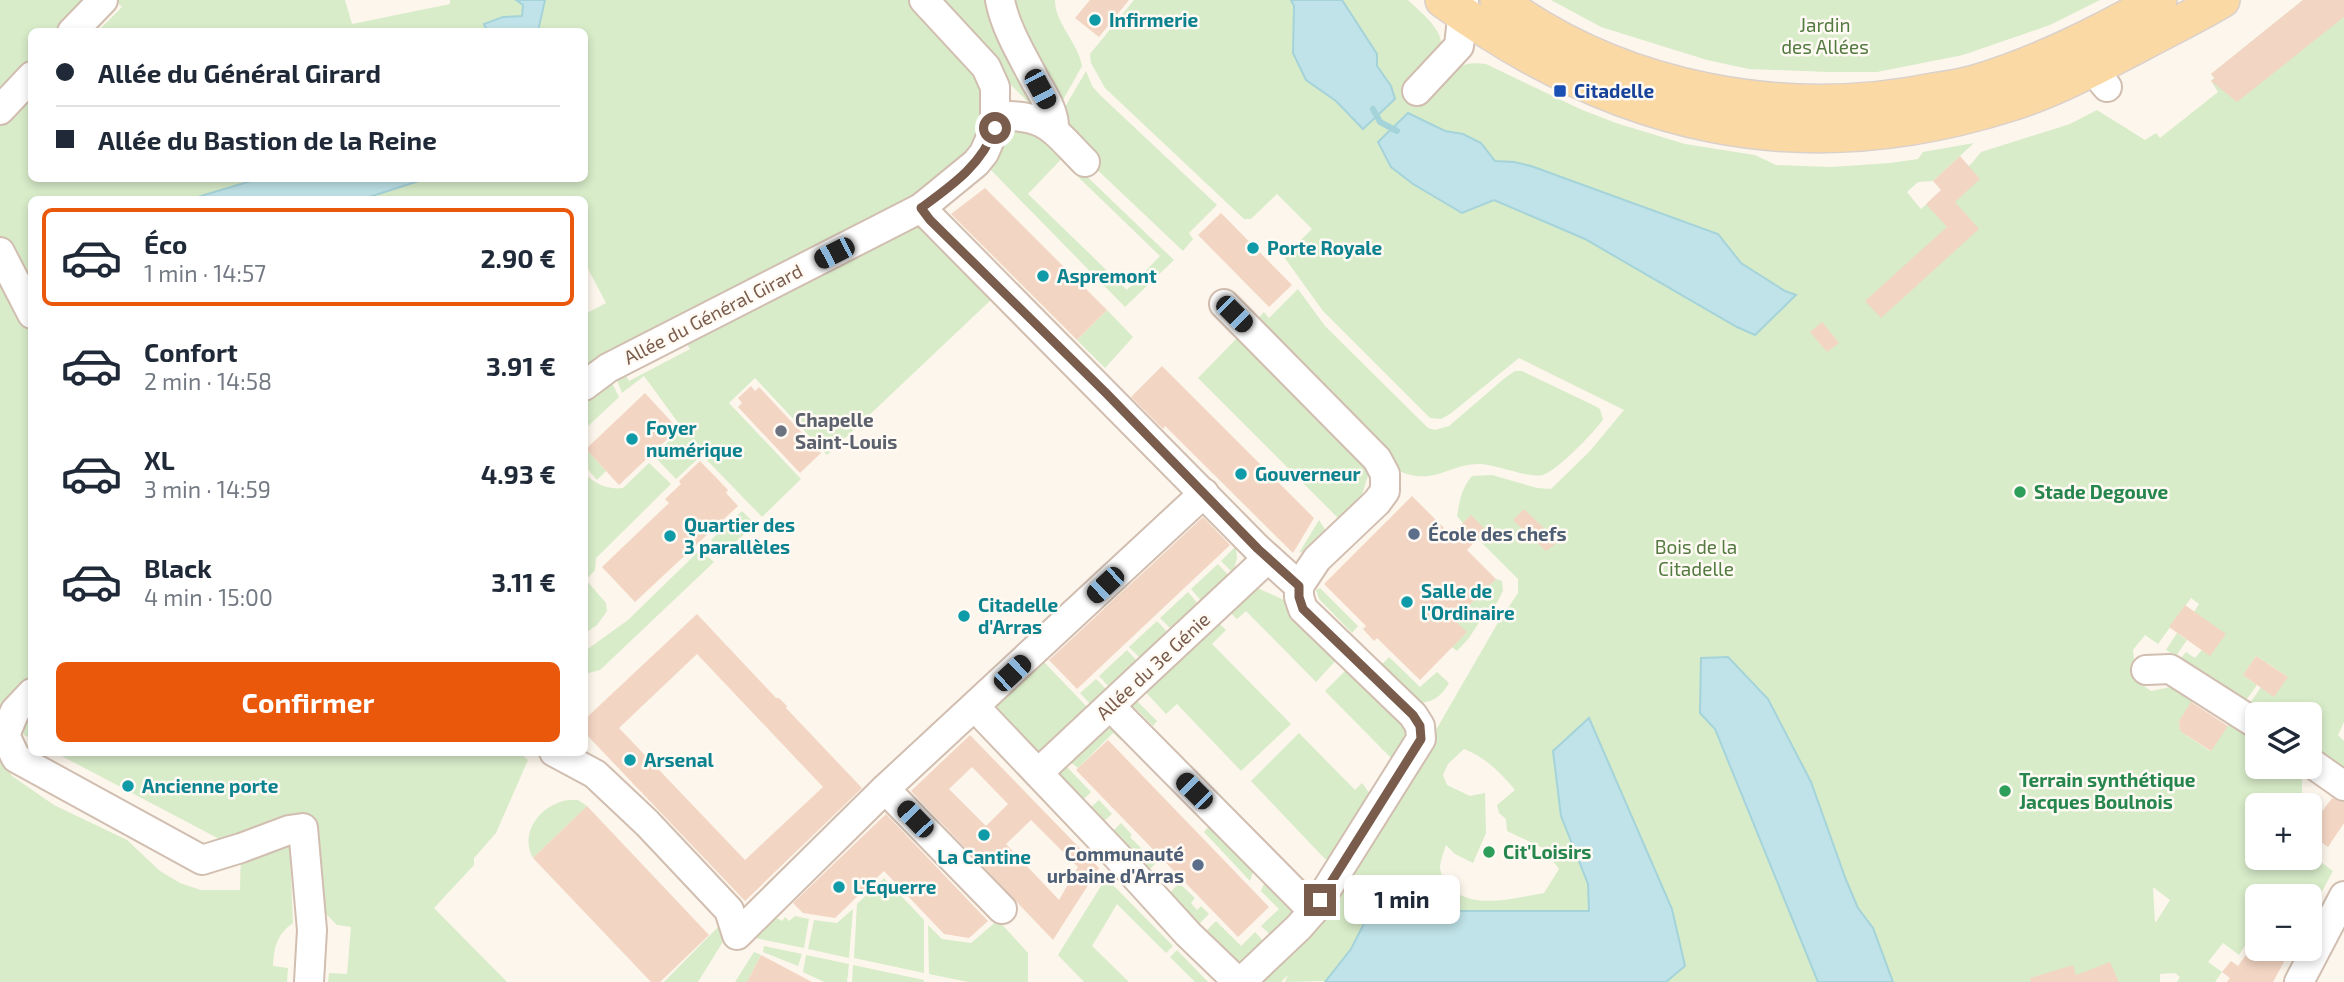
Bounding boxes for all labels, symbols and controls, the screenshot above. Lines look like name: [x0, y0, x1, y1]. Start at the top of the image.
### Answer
place label: Infirmerie: [1109, 8, 1199, 31]
marker: Infirmerie: [1087, 12, 1103, 28]
park label: Jardin des Allées: [1781, 13, 1869, 58]
text: Allée du Général Girard: [98, 57, 381, 88]
car: [1021, 66, 1060, 112]
place label: Citadelle: [1574, 79, 1655, 102]
marker: Citadelle: [1552, 83, 1568, 99]
route start: [979, 112, 1011, 144]
text: Allée du Bastion de la Reine: [98, 124, 437, 155]
icon: car: [60, 226, 123, 289]
text: Éco: [144, 228, 187, 259]
car: [811, 234, 858, 272]
place label: Porte Royale: [1267, 236, 1383, 260]
marker: Porte Royale: [1245, 240, 1261, 256]
text: 2.90 €: [480, 242, 556, 273]
street label: Allée du Général Girard: [620, 258, 806, 369]
text: 1 min · 14:57: [144, 259, 266, 287]
place label: Aspremont: [1057, 264, 1157, 287]
marker: Aspremont: [1035, 268, 1051, 284]
car: [1212, 292, 1257, 336]
icon: car: [60, 334, 123, 397]
text: Confort: [144, 336, 238, 367]
text: 3.91 €: [486, 350, 556, 381]
text: 2 min · 14:58: [144, 367, 272, 395]
place label: Chapelle Saint-Louis: [795, 408, 897, 453]
place label: Foyer numérique: [646, 416, 743, 461]
marker: Chapelle Saint-Louis: [773, 423, 789, 439]
marker: Foyer numérique: [624, 431, 640, 447]
icon: car: [60, 442, 123, 505]
text: XL: [144, 444, 175, 475]
text: 4.93 €: [481, 458, 556, 489]
place label: Gouverneur: [1255, 462, 1361, 485]
marker: Gouverneur: [1233, 466, 1249, 482]
text: 3 min · 14:59: [144, 475, 271, 503]
place label: Stade Degouve: [2034, 480, 2169, 503]
marker: Stade Degouve: [2012, 484, 2028, 500]
place label: Quartier des 3 parallèles: [684, 513, 795, 558]
place label: École des chefs: [1428, 521, 1567, 545]
marker: École des chefs: [1406, 526, 1422, 542]
marker: Quartier des 3 parallèles: [662, 528, 678, 544]
park label: Bois de la Citadelle: [1655, 535, 1737, 580]
icon: car: [60, 550, 123, 613]
text: Black: [144, 552, 212, 583]
car: [1083, 563, 1128, 607]
text: 3.11 €: [491, 566, 556, 597]
place label: Salle de l'Ordinaire: [1421, 579, 1515, 624]
text: 4 min · 15:00: [144, 583, 273, 611]
place label: Citadelle d'Arras: [978, 593, 1059, 638]
marker: Salle de l'Ordinaire: [1399, 594, 1415, 610]
street label: Allée du 3e Génie: [1091, 607, 1214, 724]
marker: Citadelle d'Arras: [956, 608, 972, 624]
car: [990, 651, 1035, 695]
button: Confirmer: [56, 662, 560, 742]
map controls: [2245, 702, 2322, 961]
button: layers: [2245, 702, 2322, 779]
place label: Arsenal: [644, 748, 715, 771]
marker: Arsenal: [622, 752, 638, 768]
place label: Terrain synthétique Jacques Boulnois: [2019, 768, 2196, 813]
car: [1172, 769, 1217, 813]
place label: Ancienne porte: [142, 774, 279, 797]
marker: Ancienne porte: [120, 778, 136, 794]
marker: Terrain synthétique Jacques Boulnois: [1997, 783, 2013, 799]
button: +: [2245, 793, 2322, 870]
car: [893, 797, 938, 841]
marker: La Cantine: [976, 827, 992, 843]
place label: Cit'Loisirs: [1503, 840, 1591, 863]
place label: Communauté urbaine d'Arras: [1047, 842, 1184, 887]
marker: Cit'Loisirs: [1481, 844, 1497, 860]
place label: La Cantine: [937, 845, 1031, 868]
marker: Communauté urbaine d'Arras: [1190, 857, 1206, 873]
place label: L'Equerre: [853, 875, 937, 898]
callout: 1 min: [1344, 876, 1460, 925]
marker: L'Equerre: [831, 879, 847, 895]
route end: [1304, 884, 1336, 916]
button: −: [2245, 884, 2322, 961]
text: 1 min: [1374, 885, 1430, 913]

